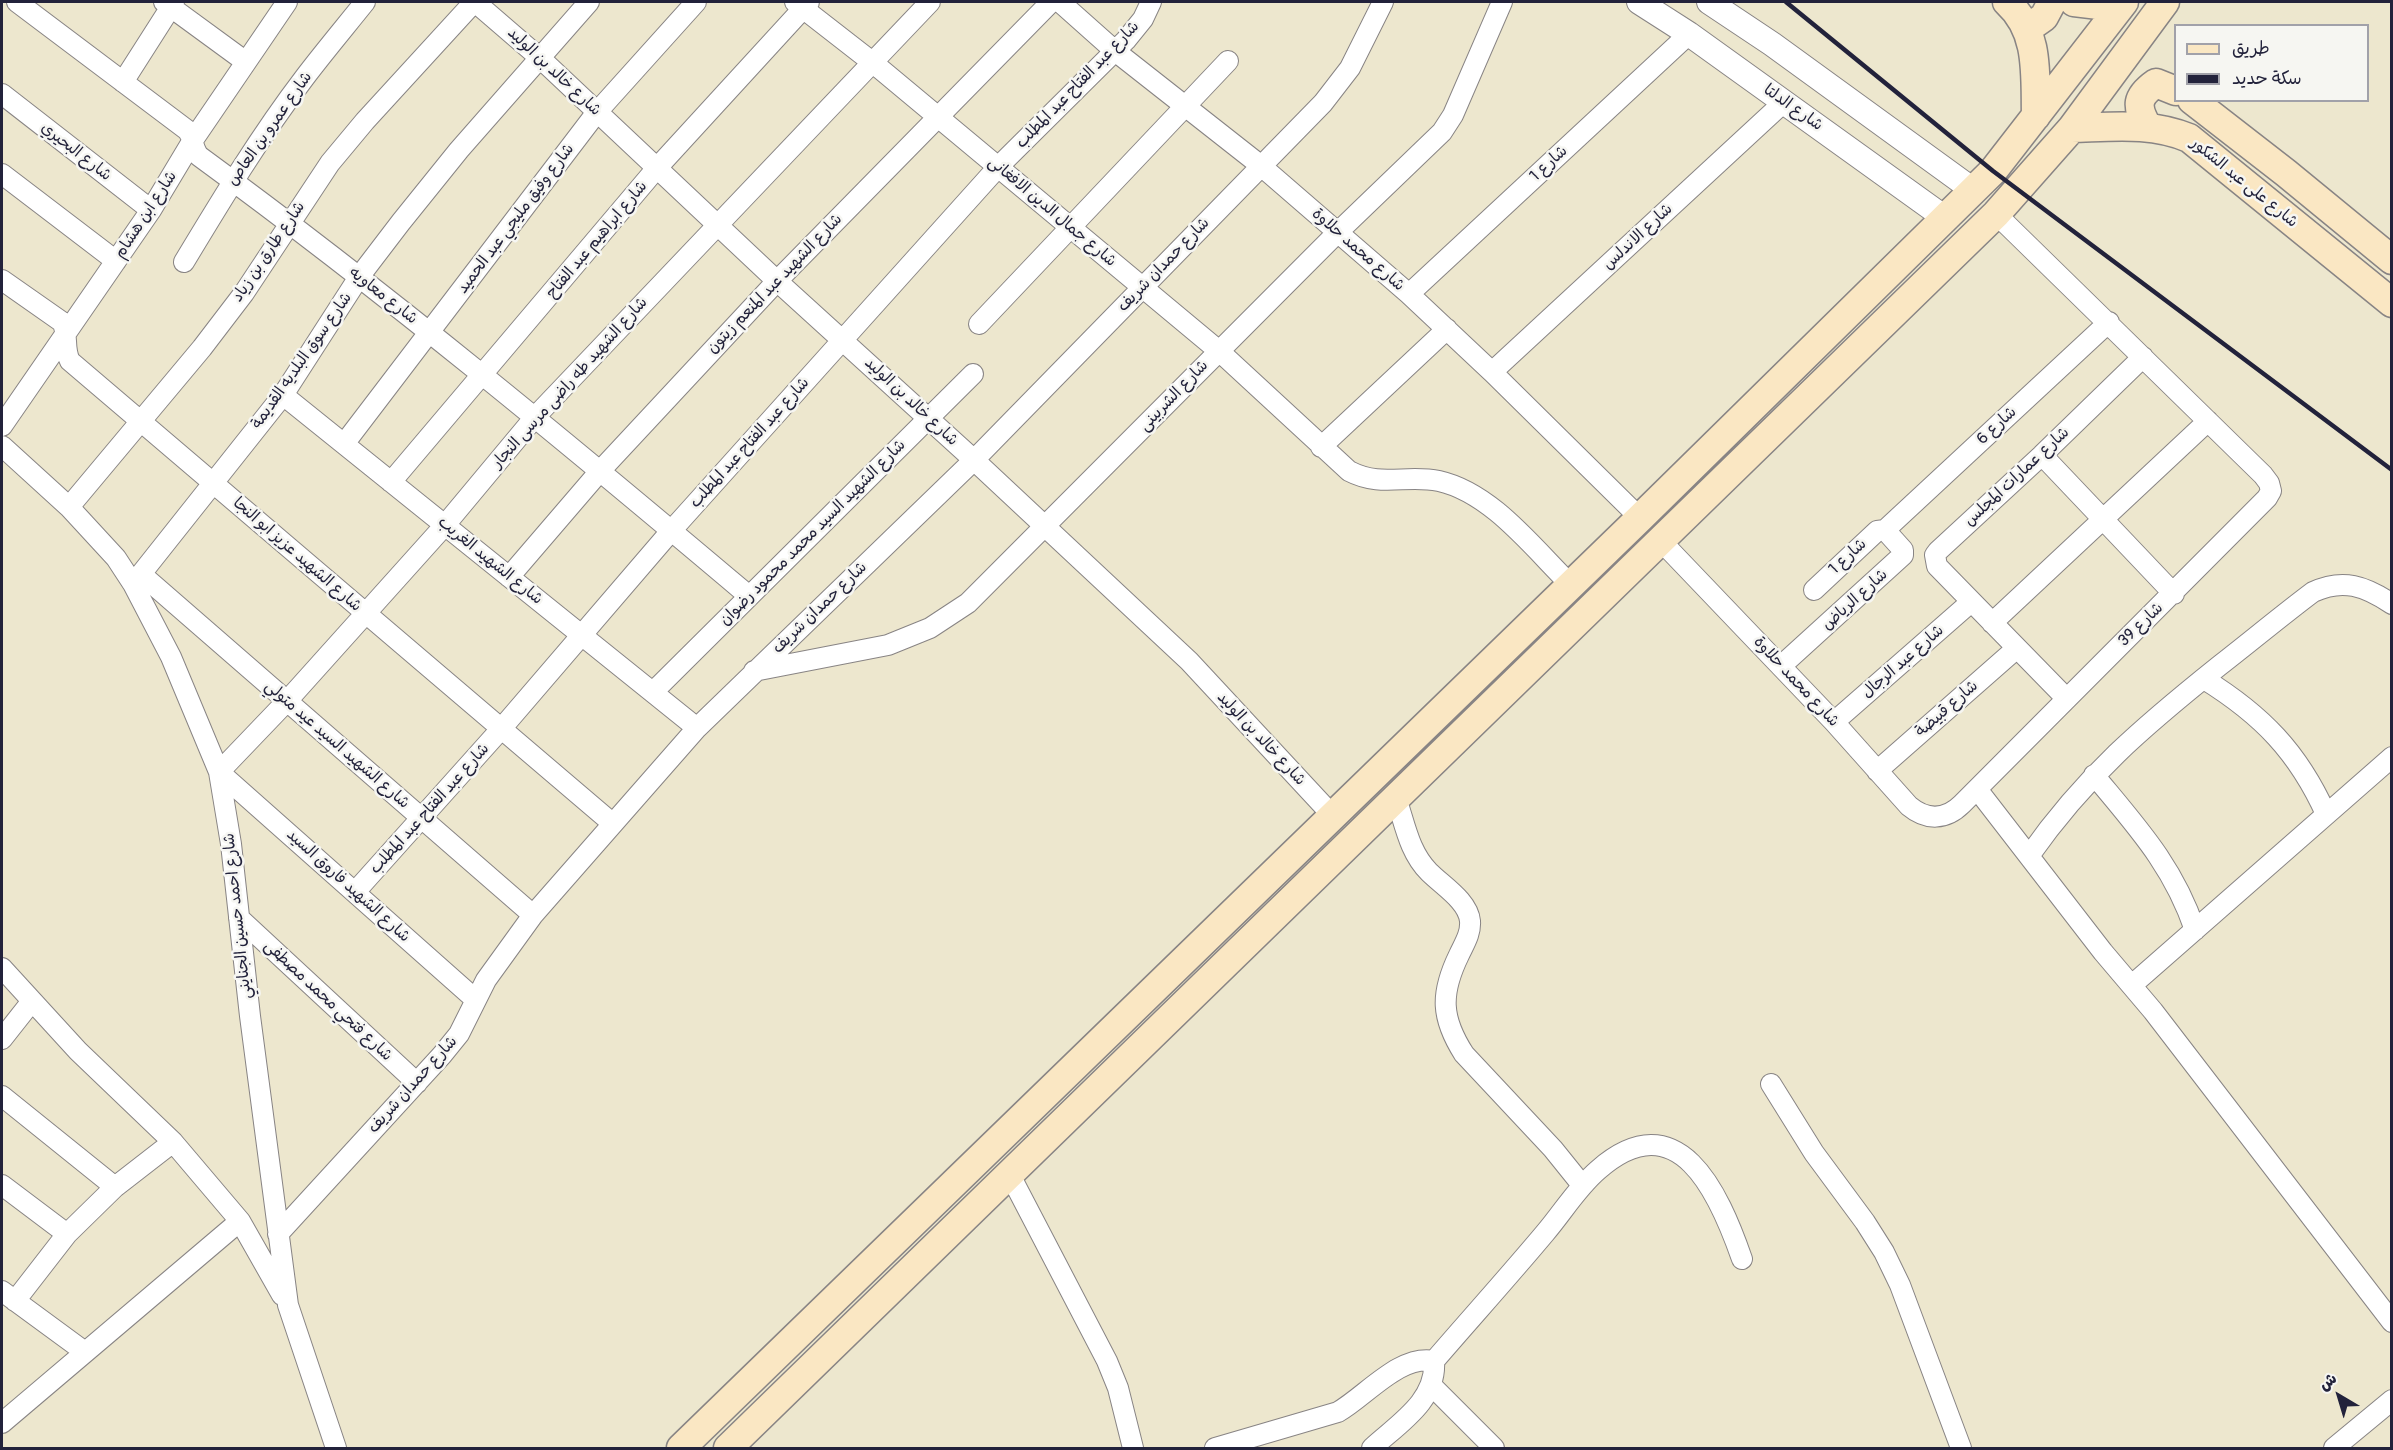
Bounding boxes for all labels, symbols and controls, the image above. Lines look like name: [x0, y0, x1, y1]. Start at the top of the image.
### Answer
street label: شارع عبد الفتاح عبد المطلب: [1012, 17, 1144, 153]
street label: شارع خالد بن الوليد: [503, 24, 605, 120]
legend: [2174, 24, 2369, 102]
text: طريق: [2232, 37, 2270, 60]
text: سكة حديد: [2232, 67, 2302, 90]
street label: شارع عمرو بن العاص: [223, 68, 317, 190]
street label: شارع الدلتا: [1760, 81, 1826, 135]
street label: شارع البحيري: [37, 118, 115, 186]
street label: شارع على عبد الشكور: [2187, 134, 2301, 232]
street label: شارع وفيق مليجي عبد الحميد: [453, 140, 579, 298]
street label: شارع 1: [1526, 142, 1572, 186]
street label: شارع جمال الدين الافغانى: [984, 153, 1120, 271]
street label: شارع ابن هشام: [111, 168, 181, 262]
street label: شارع ابراهيم عبد الفتاح: [542, 177, 652, 303]
street label: شارع طارق بن زياد: [228, 198, 310, 306]
street label: شارع الاندلس: [1599, 200, 1677, 274]
street label: شارع محمد حلاوة: [1308, 204, 1408, 296]
street label: شارع الشهيد عبد المنعم زيتون: [703, 210, 847, 358]
street label: شارع حمدان شريف: [1114, 214, 1214, 316]
street label: شارع معاويه: [345, 263, 421, 329]
street label: شارع سوق البلديه القديمة: [248, 289, 356, 433]
street label: شارع الشهيد طه راضى مرسى النجار: [488, 294, 652, 472]
street label: شارع خالد بن الوليد: [860, 354, 962, 450]
street label: شارع الشربينى: [1135, 356, 1213, 436]
street label: شارع عبد الفتاح عبد المطلب: [686, 374, 814, 512]
street label: شارع 6: [1973, 403, 2021, 449]
street label: شارع عمارات المجلس: [1960, 423, 2074, 531]
street label: شارع الشهيد السيد محمد محمود رضوان: [716, 436, 910, 630]
street label: شارع الشهيد عزيز ابو النجا: [229, 494, 365, 616]
street label: شارع الشهيد الغريب: [434, 513, 546, 609]
street label: شارع 1: [1825, 535, 1871, 579]
street label: شارع حمدان شريف: [769, 558, 871, 658]
street label: شارع الرياض: [1818, 565, 1892, 635]
street label: شارع 39: [2114, 599, 2168, 651]
street label: شارع عبد الرجال: [1858, 621, 1948, 703]
street label: شارع محمد حلاوة: [1749, 633, 1843, 731]
street label: شارع قبيضة: [1912, 676, 1982, 742]
street label: شارع الشهيد السيد عيد متولي: [261, 677, 413, 813]
street label: شارع خالد بن الوليد: [1213, 688, 1309, 790]
street label: شارع عبد الفتاح عبد المطلب: [366, 740, 494, 878]
street label: شارع الشهيد فاروق السيد: [282, 825, 414, 947]
street label: شارع احمد حسين الجنايني: [220, 832, 256, 1000]
street label: شارع فتحي محمد مصطفى: [260, 936, 396, 1066]
street label: شارع حمدان شريف: [364, 1033, 462, 1137]
north arrow: [2309, 1366, 2369, 1426]
text: ش: [2315, 1369, 2341, 1395]

